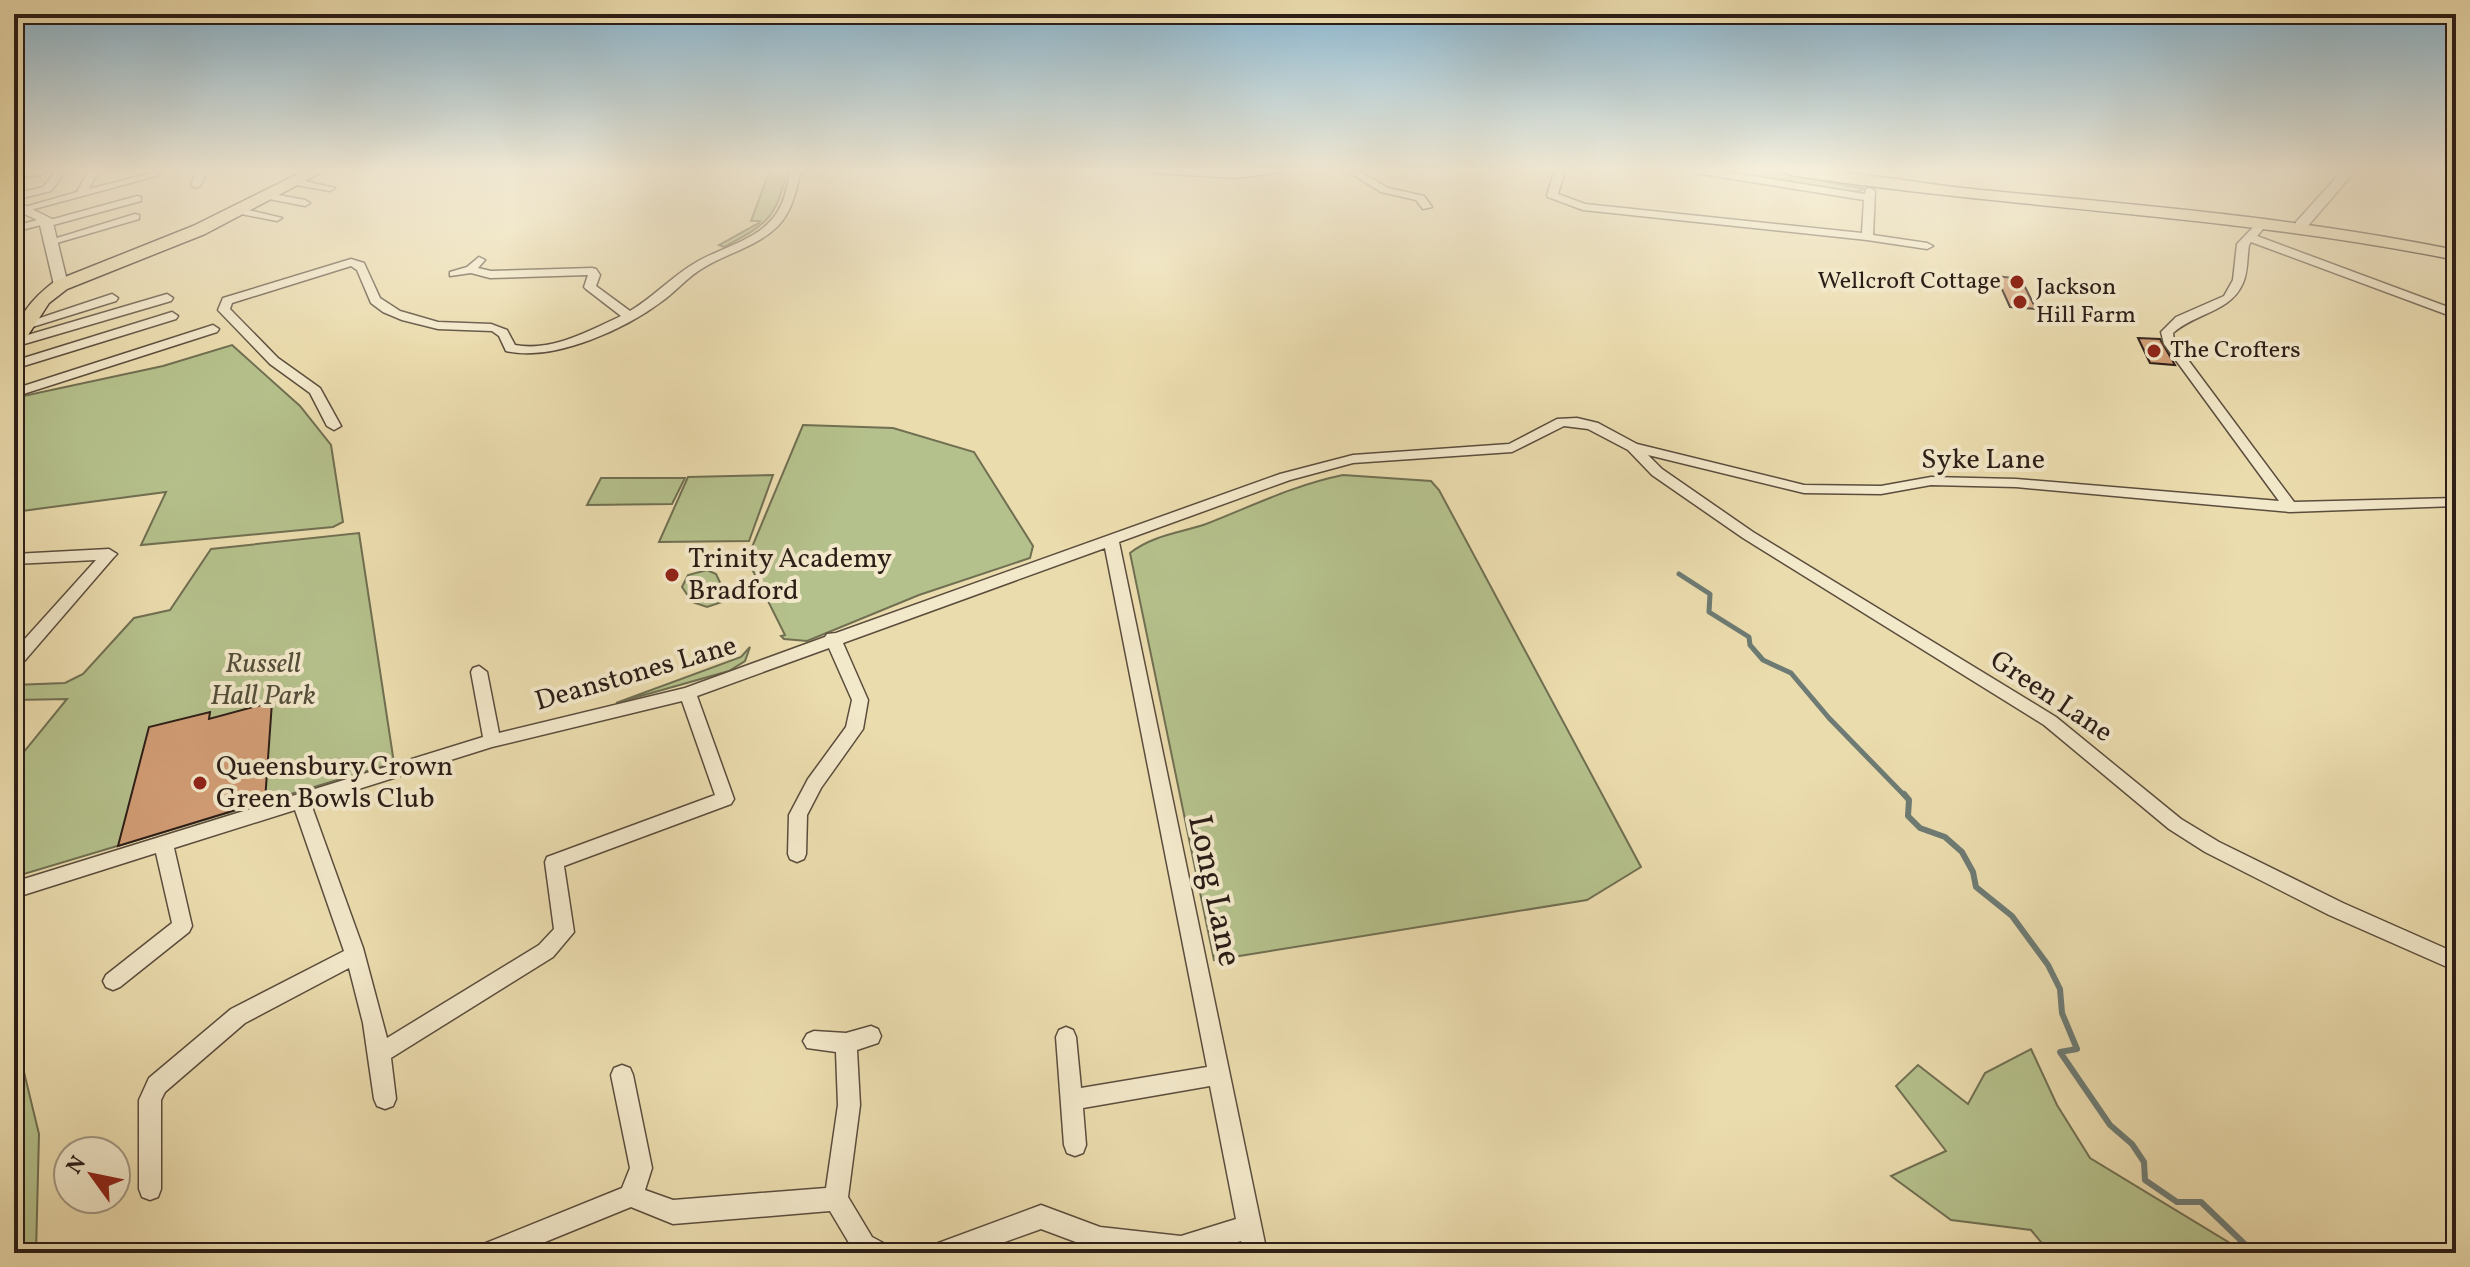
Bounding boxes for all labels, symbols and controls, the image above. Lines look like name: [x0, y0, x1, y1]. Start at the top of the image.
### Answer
place label: Wellcroft Cottage: [1818, 265, 2001, 299]
place label: Jackson Hill Farm: [2036, 271, 2136, 333]
marker: Wellcroft Cottage: [2008, 273, 2026, 291]
marker: Jackson Hill Farm: [2011, 293, 2029, 311]
place label: The Crofters: [2170, 334, 2301, 368]
marker: The Crofters: [2145, 342, 2163, 360]
street label: Syke Lane: [1921, 441, 2045, 480]
place label: Trinity Academy Bradford: [688, 540, 892, 611]
marker: Trinity Academy Bradford: [663, 566, 681, 584]
street label: Deanstones Lane: [531, 627, 741, 721]
street label: Green Lane: [1982, 641, 2120, 753]
park label: Russell Hall Park: [210, 645, 316, 716]
place label: Queensbury Crown Green Bowls Club: [216, 748, 453, 819]
marker: Queensbury Crown Green Bowls Club: [191, 774, 209, 792]
street label: Long Lane: [1174, 811, 1252, 971]
north arrow: [52, 1135, 132, 1215]
text: N: [60, 1150, 95, 1181]

